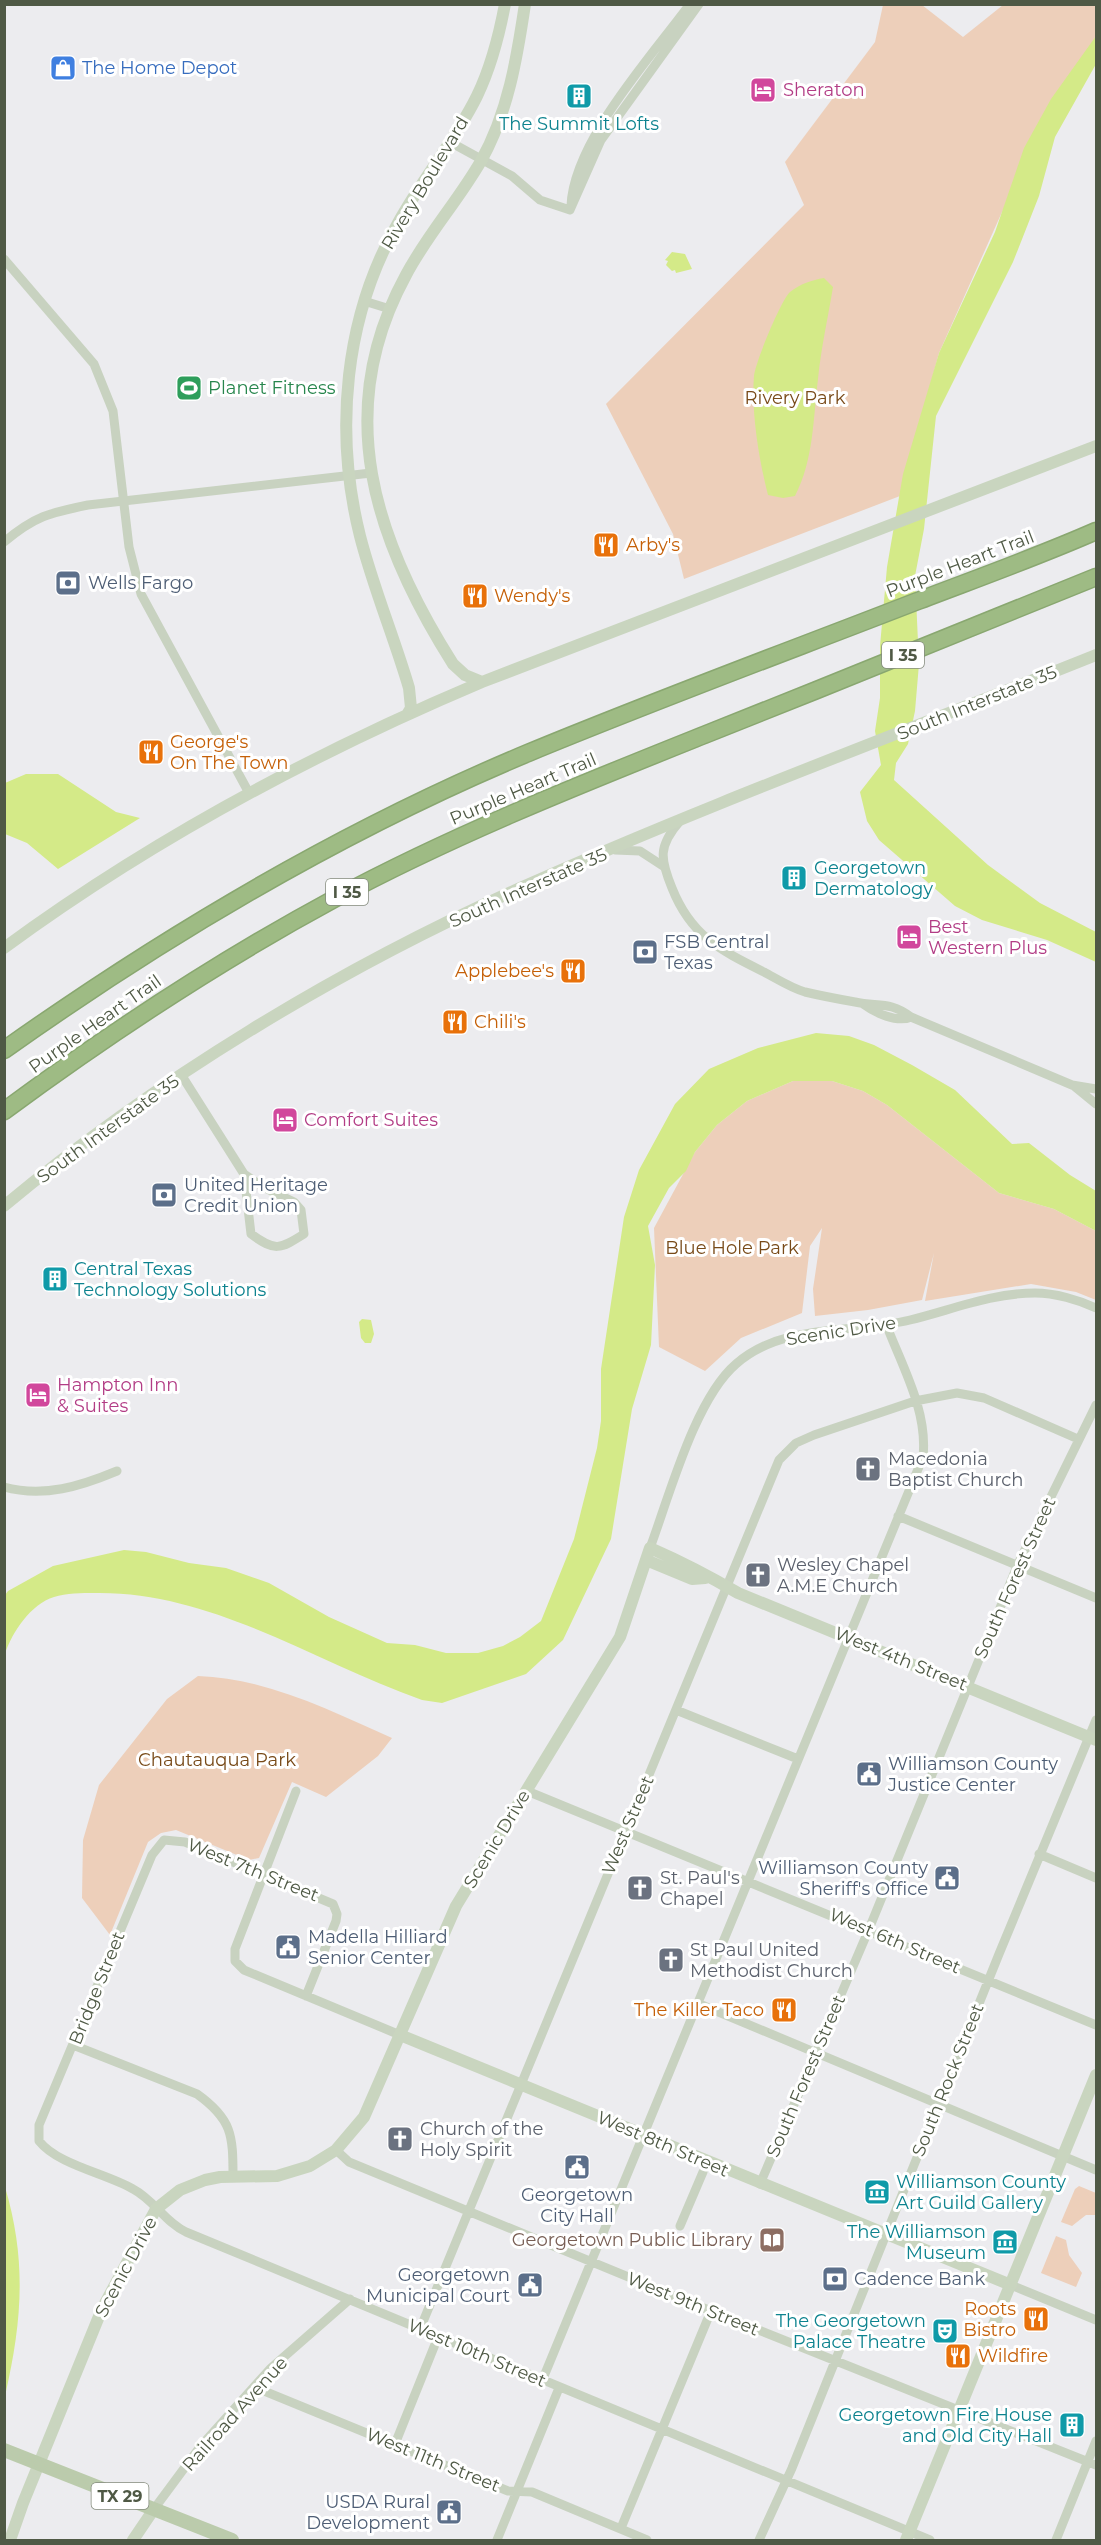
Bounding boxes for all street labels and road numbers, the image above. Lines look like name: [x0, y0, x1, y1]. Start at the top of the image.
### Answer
street label: Rivery Boulevard: [377, 112, 473, 254]
street label: Purple Heart Trail: [883, 526, 1037, 602]
road number: I 35: [882, 642, 924, 668]
street label: South Interstate 35: [894, 661, 1060, 745]
street label: Purple Heart Trail: [446, 748, 600, 830]
street label: South Interstate 35: [446, 843, 610, 933]
road number: I 35: [326, 879, 368, 905]
street label: Purple Heart Trail: [24, 970, 166, 1078]
street label: South Interstate 35: [33, 1070, 183, 1188]
street label: Scenic Drive: [784, 1311, 898, 1351]
street label: South Forest Street: [970, 1494, 1060, 1662]
street label: West 4th Street: [831, 1622, 971, 1696]
street label: West Street: [597, 1772, 659, 1878]
street label: Scenic Drive: [459, 1786, 535, 1892]
street label: West 7th Street: [184, 1834, 322, 1906]
street label: West 6th Street: [826, 1903, 964, 1979]
street label: Bridge Street: [64, 1928, 130, 2048]
street label: South Forest Street: [762, 1992, 850, 2160]
street label: South Rock Street: [907, 2000, 989, 2160]
street label: West 8th Street: [594, 2106, 732, 2182]
street label: Scenic Drive: [90, 2213, 162, 2321]
street label: West 9th Street: [624, 2267, 762, 2341]
street label: West 10th Street: [405, 2314, 549, 2392]
street label: Railroad Avenue: [178, 2352, 292, 2476]
street label: West 11th Street: [363, 2423, 503, 2497]
road number: TX 29: [92, 2483, 148, 2509]

